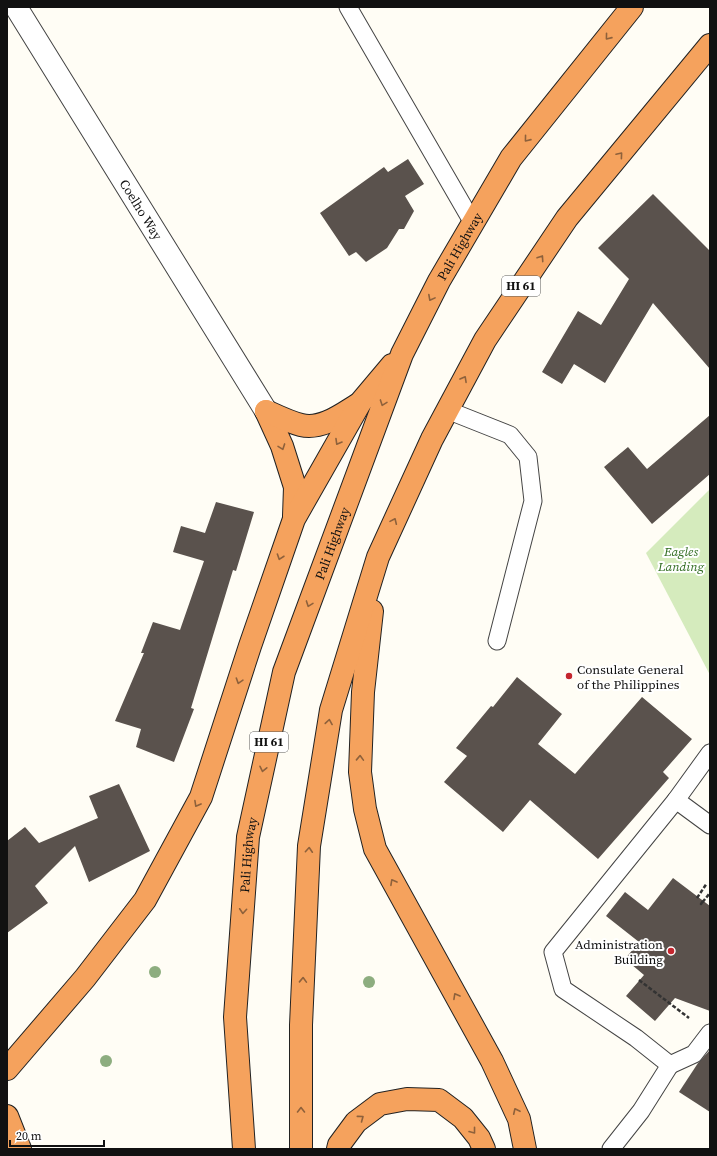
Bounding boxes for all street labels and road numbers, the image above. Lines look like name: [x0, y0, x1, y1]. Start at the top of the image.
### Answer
street label: Coelho Way: [116, 176, 167, 243]
street label: Pali Highway: [433, 209, 486, 283]
road number: HI 61: [502, 276, 540, 296]
street label: Pali Highway: [311, 504, 353, 582]
road number: HI 61: [250, 732, 288, 752]
street label: Pali Highway: [235, 815, 261, 893]

